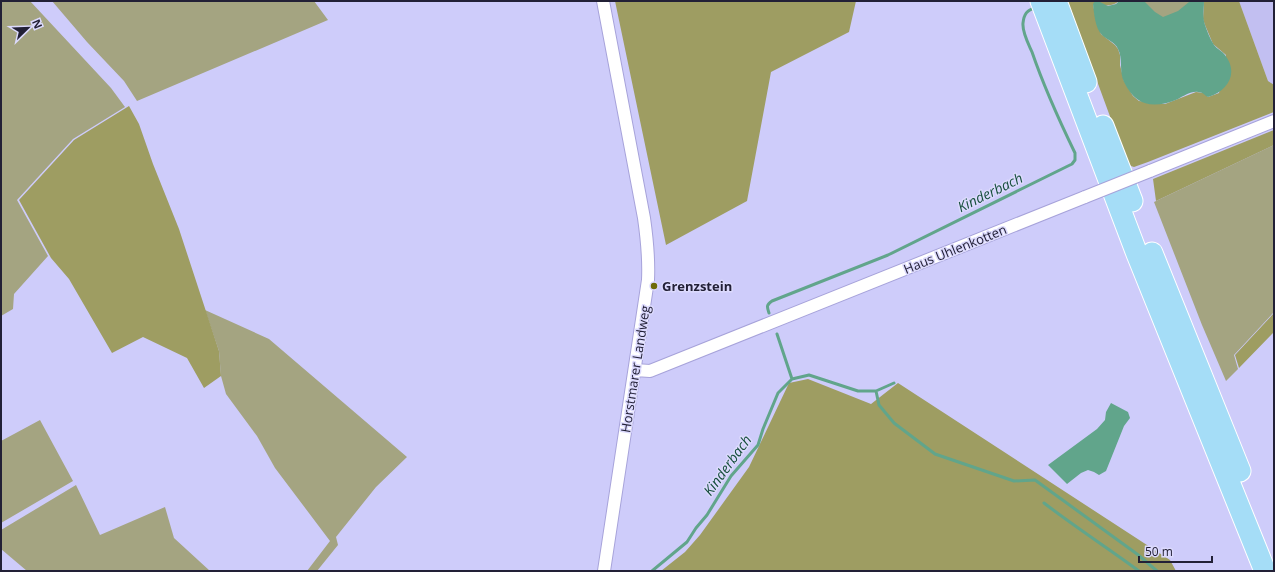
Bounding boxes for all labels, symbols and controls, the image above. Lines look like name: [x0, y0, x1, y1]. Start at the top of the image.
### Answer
north arrow: [8, 8, 48, 48]
text: N: [29, 17, 46, 31]
water label: Kinderbach: [954, 168, 1026, 216]
street label: Haus Uhlenkotten: [901, 220, 1009, 278]
place label: Grenzstein: [662, 277, 732, 295]
marker: Grenzstein: [649, 281, 659, 291]
street label: Horstmarer Landweg: [616, 304, 654, 434]
water label: Kinderbach: [699, 431, 755, 499]
scale bar: [1139, 538, 1212, 564]
text: 50 m: [1145, 543, 1173, 560]

